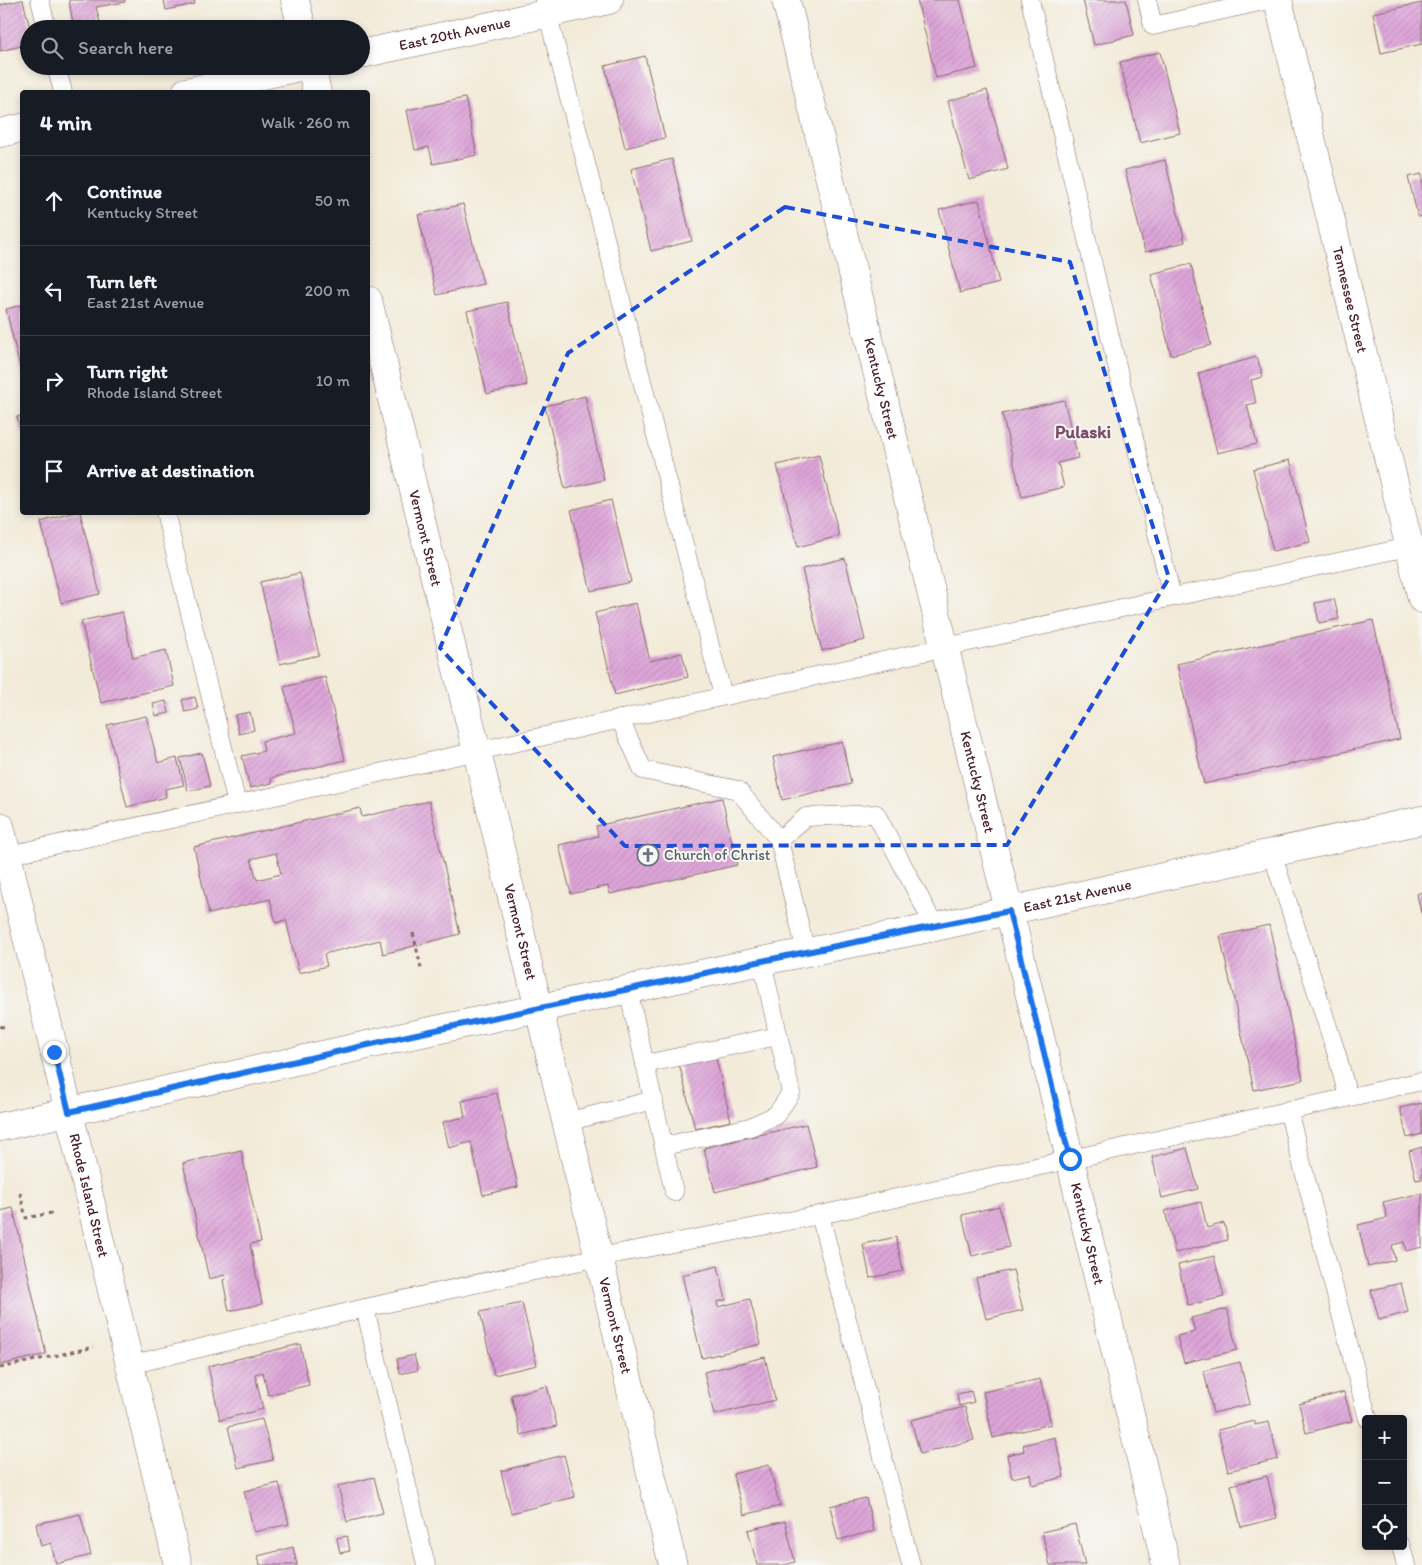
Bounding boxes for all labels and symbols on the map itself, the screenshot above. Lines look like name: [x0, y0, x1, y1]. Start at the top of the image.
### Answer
street label: East 20th Avenue: [397, 13, 512, 54]
street label: Tennessee Street: [1329, 244, 1372, 355]
street label: Kentucky Street: [860, 336, 902, 442]
district label: Pulaski: [1055, 421, 1111, 443]
street label: Vermont Street: [405, 488, 446, 589]
street label: Kentucky Street: [956, 729, 999, 835]
church icon: Church of Christ: [636, 843, 660, 867]
place label: Church of Christ: [664, 846, 771, 864]
street label: East 21st Avenue: [1022, 875, 1133, 916]
street label: Vermont Street: [500, 882, 541, 982]
route end: [43, 1041, 66, 1064]
street label: Rhode Island Street: [65, 1132, 113, 1260]
route start: [1059, 1148, 1082, 1171]
street label: Kentucky Street: [1067, 1181, 1108, 1287]
street label: Vermont Street: [595, 1276, 636, 1376]

